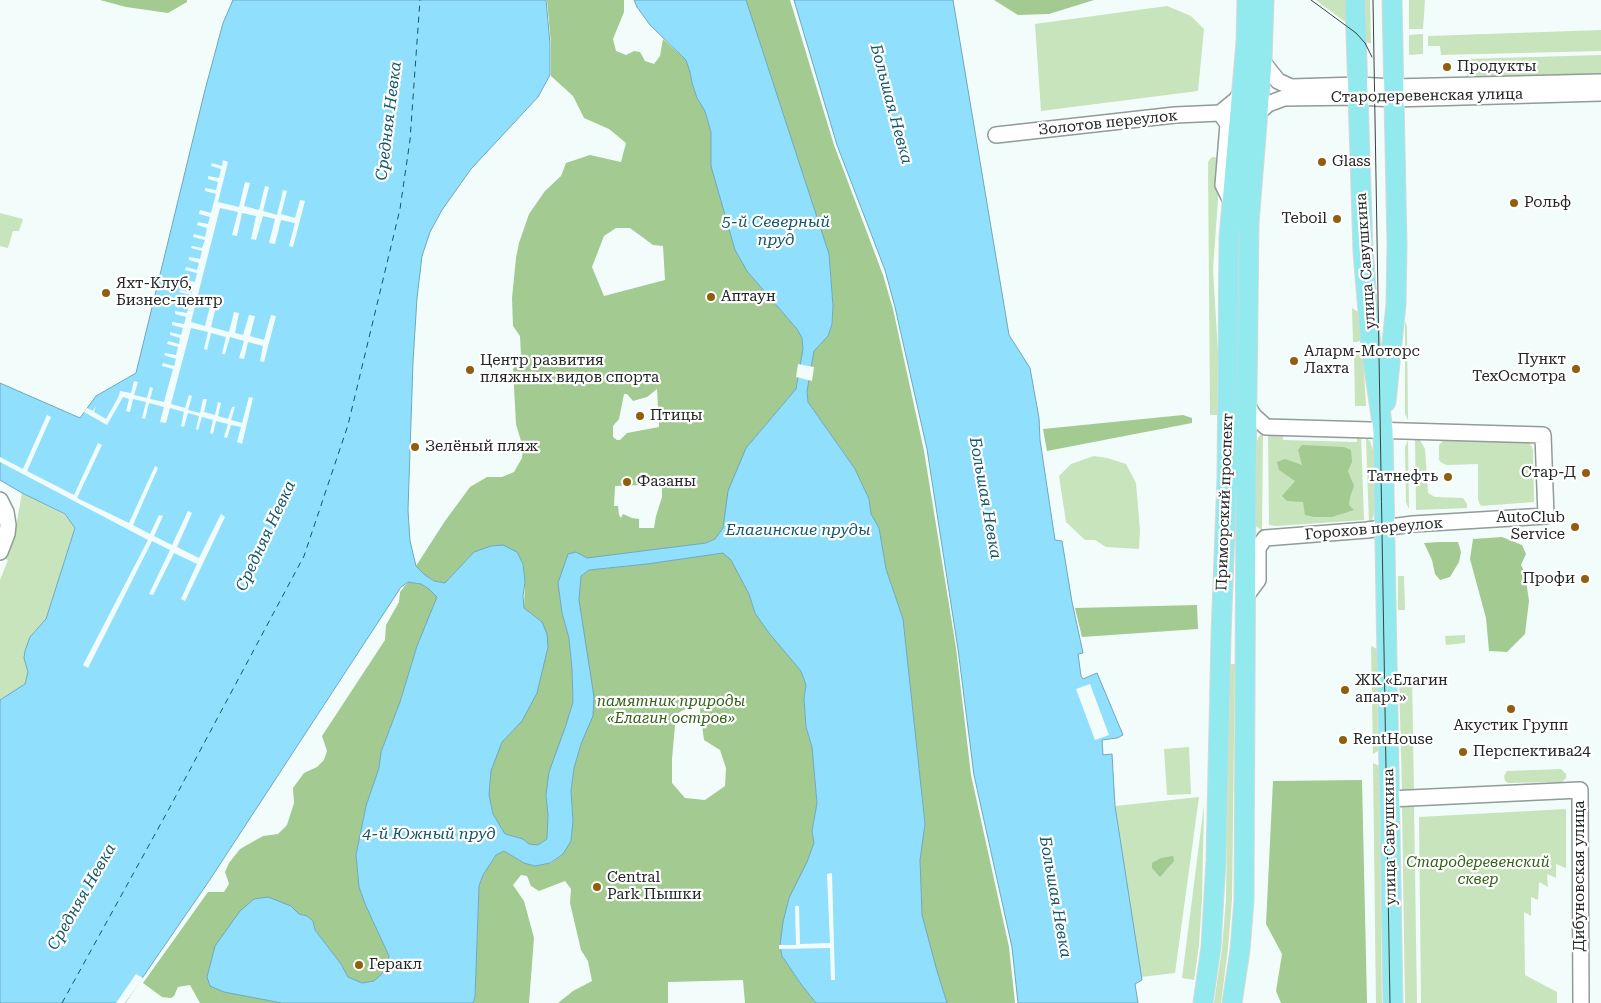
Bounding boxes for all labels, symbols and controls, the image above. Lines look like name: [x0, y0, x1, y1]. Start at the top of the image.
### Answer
water label: Большая Невка: [866, 42, 916, 166]
place label: Продукты: [1457, 58, 1537, 76]
water label: Средняя Невка: [372, 60, 406, 182]
marker: Продукты: [1441, 61, 1453, 73]
street label: Стародеревенская улица: [1331, 85, 1523, 107]
street label: Золотов переулок: [1037, 107, 1179, 139]
place label: Glass: [1332, 153, 1371, 171]
marker: Glass: [1316, 156, 1328, 168]
street label: улица Савушкина: [1352, 192, 1380, 330]
place label: Рольф: [1524, 194, 1571, 212]
marker: Рольф: [1508, 197, 1520, 209]
place label: Teboil: [1282, 210, 1327, 228]
water label: 5-й Северный пруд: [722, 212, 830, 250]
marker: Teboil: [1331, 213, 1343, 225]
place label: Яхт-Клуб, Бизнес-центр: [116, 275, 223, 310]
marker: Яхт-Клуб, Бизнес-центр: [100, 287, 112, 299]
place label: Аптаун: [721, 288, 776, 306]
marker: Аптаун: [705, 291, 717, 303]
place label: Аларм-Моторс Лахта: [1304, 343, 1420, 378]
place label: Пункт ТехОсмотра: [1472, 351, 1566, 386]
place label: Центр развития пляжных видов спорта: [480, 352, 659, 387]
marker: Аларм-Моторс Лахта: [1288, 355, 1300, 367]
marker: Пункт ТехОсмотра: [1570, 363, 1582, 375]
marker: Центр развития пляжных видов спорта: [464, 364, 476, 376]
place label: Птицы: [650, 407, 703, 425]
marker: Птицы: [634, 410, 646, 422]
street label: Приморский проспект: [1213, 413, 1237, 591]
water label: Большая Невка: [965, 436, 1005, 560]
place label: Зелёный пляж: [425, 438, 539, 456]
marker: Зелёный пляж: [409, 441, 421, 453]
place label: Стар-Д: [1521, 464, 1576, 482]
marker: Стар-Д: [1580, 467, 1592, 479]
place label: Татнефть: [1367, 468, 1438, 486]
marker: Татнефть: [1442, 471, 1454, 483]
place label: Фазаны: [637, 473, 696, 491]
marker: Фазаны: [621, 476, 633, 488]
water label: Средняя Невка: [232, 478, 300, 594]
place label: AutoClub Service: [1496, 509, 1565, 544]
street label: Горохов переулок: [1304, 514, 1444, 544]
water label: Елагинские пруды: [725, 520, 871, 540]
marker: AutoClub Service: [1569, 521, 1581, 533]
place label: Профи: [1522, 570, 1575, 588]
marker: Профи: [1579, 573, 1591, 585]
place label: ЖК «Елагин апарт»: [1355, 672, 1448, 707]
marker: ЖК «Елагин апарт»: [1339, 684, 1351, 696]
park label: памятник природы «Елагин остров»: [597, 693, 745, 728]
marker: Акустик Групп: [1505, 703, 1517, 715]
place label: Акустик Групп: [1454, 717, 1568, 735]
place label: RentHouse: [1353, 731, 1433, 749]
marker: RentHouse: [1337, 734, 1349, 746]
place label: Перспектива24: [1473, 743, 1591, 761]
marker: Перспектива24: [1457, 746, 1469, 758]
street label: улица Савушкина: [1380, 768, 1400, 906]
street label: Дибуновская улица: [1571, 801, 1589, 951]
water label: 4-й Южный пруд: [362, 824, 496, 844]
water label: Большая Невка: [1035, 835, 1075, 959]
water label: Средняя Невка: [44, 840, 120, 954]
park label: Стародеревенский сквер: [1406, 854, 1550, 889]
place label: Central Park Пышки: [607, 869, 702, 904]
marker: Central Park Пышки: [591, 881, 603, 893]
place label: Геракл: [369, 956, 422, 974]
marker: Геракл: [353, 959, 365, 971]

